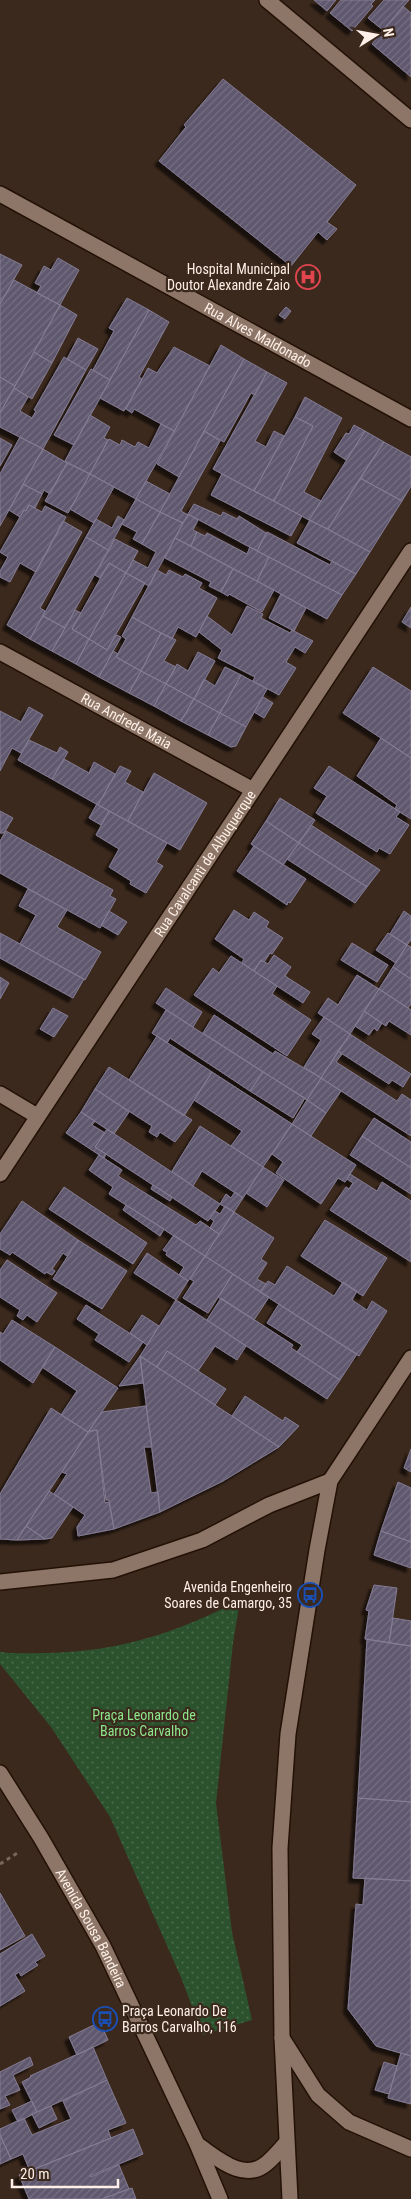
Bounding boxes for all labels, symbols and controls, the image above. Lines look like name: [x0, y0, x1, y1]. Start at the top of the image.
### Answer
north arrow: [351, 10, 401, 60]
text: N: [380, 27, 397, 38]
place label: Hospital Municipal Doutor Alexandre Zaio: [167, 261, 290, 293]
hospital icon: Hospital Municipal Doutor Alexandre Zaio: [295, 264, 321, 290]
street label: Rua Alves Maldonado: [202, 299, 314, 371]
street label: Rua Andrede Maia: [78, 690, 174, 752]
street label: Rua Cavalcanti de Albuquerque: [151, 787, 259, 940]
place label: Avenida Engenheiro Soares de Camargo, 35: [164, 1579, 292, 1611]
bus stop icon: Avenida Engenheiro Soares de Camargo, 35: [297, 1582, 323, 1608]
park label: Praça Leonardo de Barros Carvalho: [92, 1707, 196, 1739]
street label: Avenida Sousa Bandeira: [52, 1866, 130, 1990]
place label: Praça Leonardo De Barros Carvalho, 116: [122, 2003, 237, 2035]
bus stop icon: Praça Leonardo De Barros Carvalho, 116: [92, 2006, 118, 2032]
scale bar: [12, 2156, 119, 2188]
text: 20 m: [20, 2165, 50, 2183]

